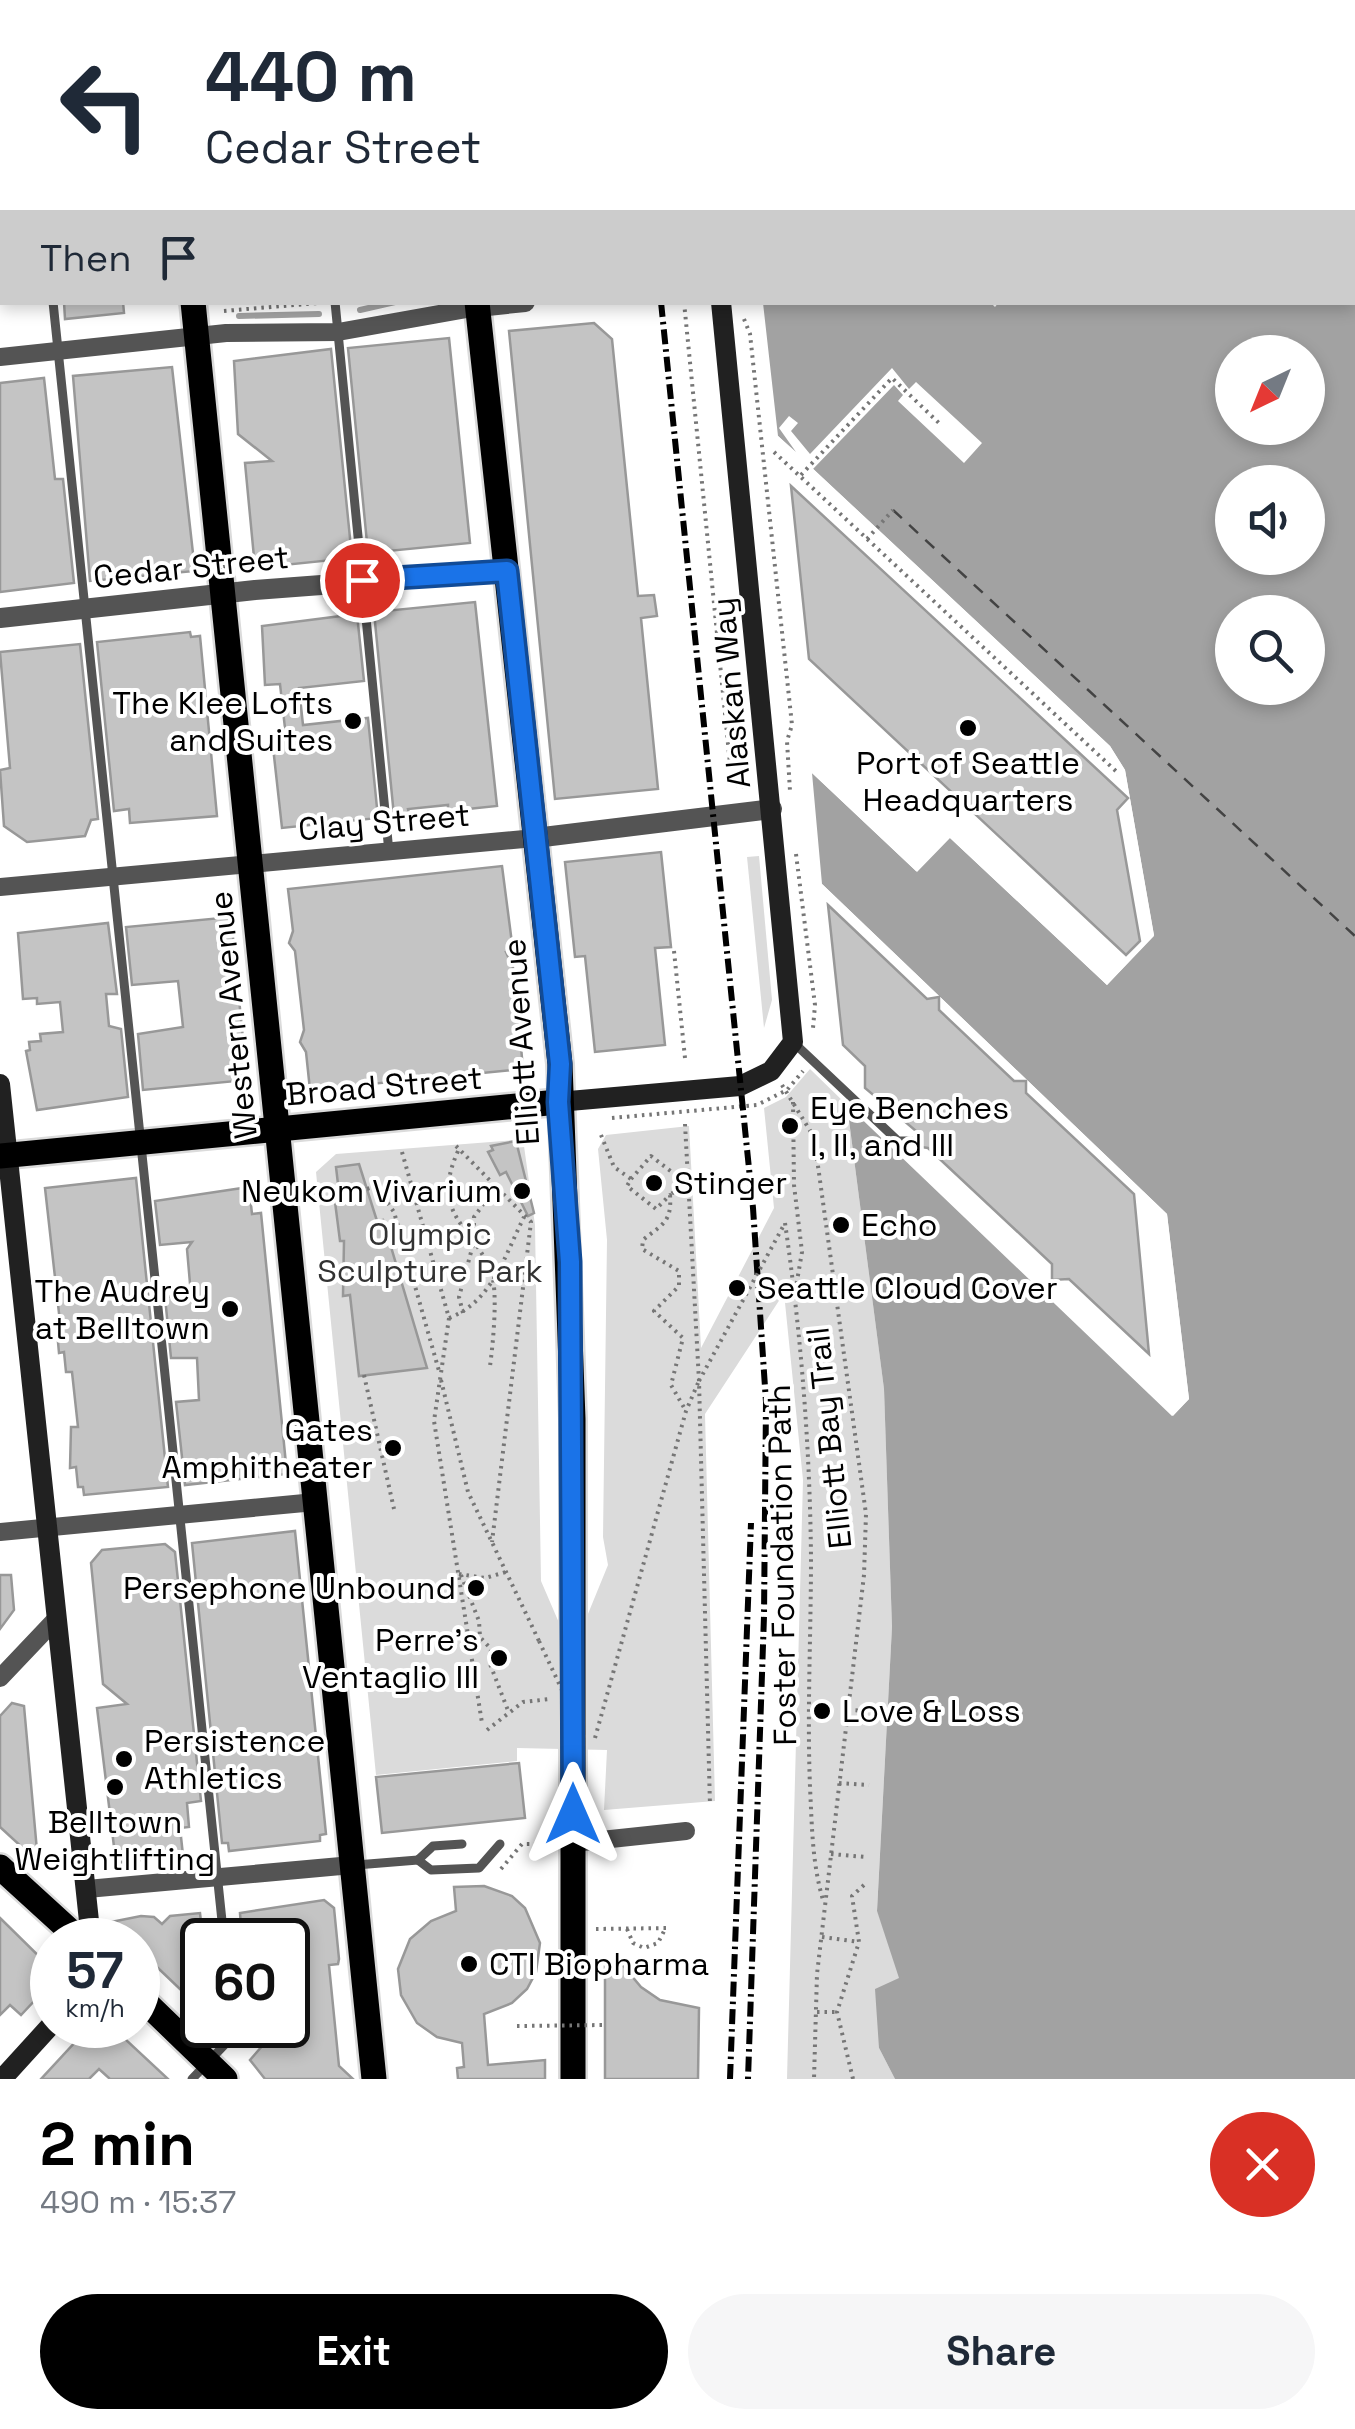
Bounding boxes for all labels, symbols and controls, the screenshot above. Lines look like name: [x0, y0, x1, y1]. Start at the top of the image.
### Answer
text: 440 m: [205, 32, 417, 121]
icon: left: [40, 40, 170, 170]
text: Cedar Street: [205, 119, 481, 176]
icon: arrive: [151, 230, 206, 285]
text: Then: [40, 234, 131, 282]
north arrow: [1215, 335, 1325, 445]
map controls: [1215, 335, 1325, 705]
button: sound: [1215, 465, 1325, 575]
street label: Cedar Street: [91, 537, 291, 597]
pin: [320, 538, 405, 623]
icon: arrive: [335, 553, 390, 608]
button: search: [1215, 595, 1325, 705]
street label: Alaskan Way: [703, 596, 759, 790]
place label: The Klee Lofts and Suites: [112, 683, 333, 760]
marker: The Klee Lofts and Suites: [342, 710, 364, 732]
marker: Port of Seattle Headquarters: [957, 717, 979, 739]
place label: Port of Seattle Headquarters: [856, 743, 1080, 820]
street label: Clay Street: [297, 795, 471, 849]
street label: Western Avenue: [200, 889, 266, 1141]
street label: Elliott Avenue: [494, 937, 548, 1147]
street label: Broad Street: [284, 1057, 484, 1115]
place label: Eye Benches I, II, and III: [810, 1088, 1009, 1165]
marker: Eye Benches I, II, and III: [779, 1115, 801, 1137]
place label: Stinger: [674, 1163, 787, 1203]
place label: Neukom Vivarium: [241, 1171, 502, 1211]
marker: Stinger: [643, 1172, 665, 1194]
marker: Neukom Vivarium: [511, 1180, 533, 1202]
place label: Echo: [861, 1205, 938, 1245]
park label: Olympic Sculpture Park: [317, 1214, 543, 1291]
marker: Echo: [830, 1214, 852, 1236]
place label: Seattle Cloud Cover: [757, 1268, 1058, 1308]
place label: The Audrey at Belltown: [34, 1271, 210, 1348]
marker: Seattle Cloud Cover: [726, 1277, 748, 1299]
marker: The Audrey at Belltown: [219, 1298, 241, 1320]
street label: Elliott Bay Trail: [797, 1325, 861, 1551]
street label: Foster Foundation Path: [759, 1384, 805, 1746]
place label: Gates Amphitheater: [161, 1410, 373, 1487]
marker: Gates Amphitheater: [382, 1437, 404, 1459]
place label: Persephone Unbound: [123, 1568, 456, 1608]
marker: Persephone Unbound: [465, 1577, 487, 1599]
place label: Perre’s Ventaglio III: [302, 1620, 479, 1697]
marker: Perre’s Ventaglio III: [488, 1647, 510, 1669]
place label: Love & Loss: [842, 1691, 1021, 1731]
marker: Love & Loss: [811, 1700, 833, 1722]
place label: Persistence Athletics: [144, 1721, 325, 1798]
marker: Persistence Athletics: [113, 1748, 135, 1770]
position arrow: [521, 1762, 625, 1866]
marker: Belltown Weightlifting: [104, 1776, 126, 1798]
place label: Belltown Weightlifting: [15, 1802, 215, 1879]
speed limit sign: 60: [180, 1918, 310, 2048]
text: 57: [66, 1939, 124, 2003]
place label: CTI Biopharma: [489, 1944, 709, 1984]
marker: CTI Biopharma: [458, 1953, 480, 1975]
text: km/h: [65, 1992, 125, 2024]
text: 2 min: [40, 2106, 195, 2183]
button: close: [1210, 2112, 1315, 2217]
text: 490 m · 15:37: [40, 2182, 236, 2222]
button: Exit: [40, 2294, 668, 2409]
button: Share: [688, 2294, 1315, 2409]

